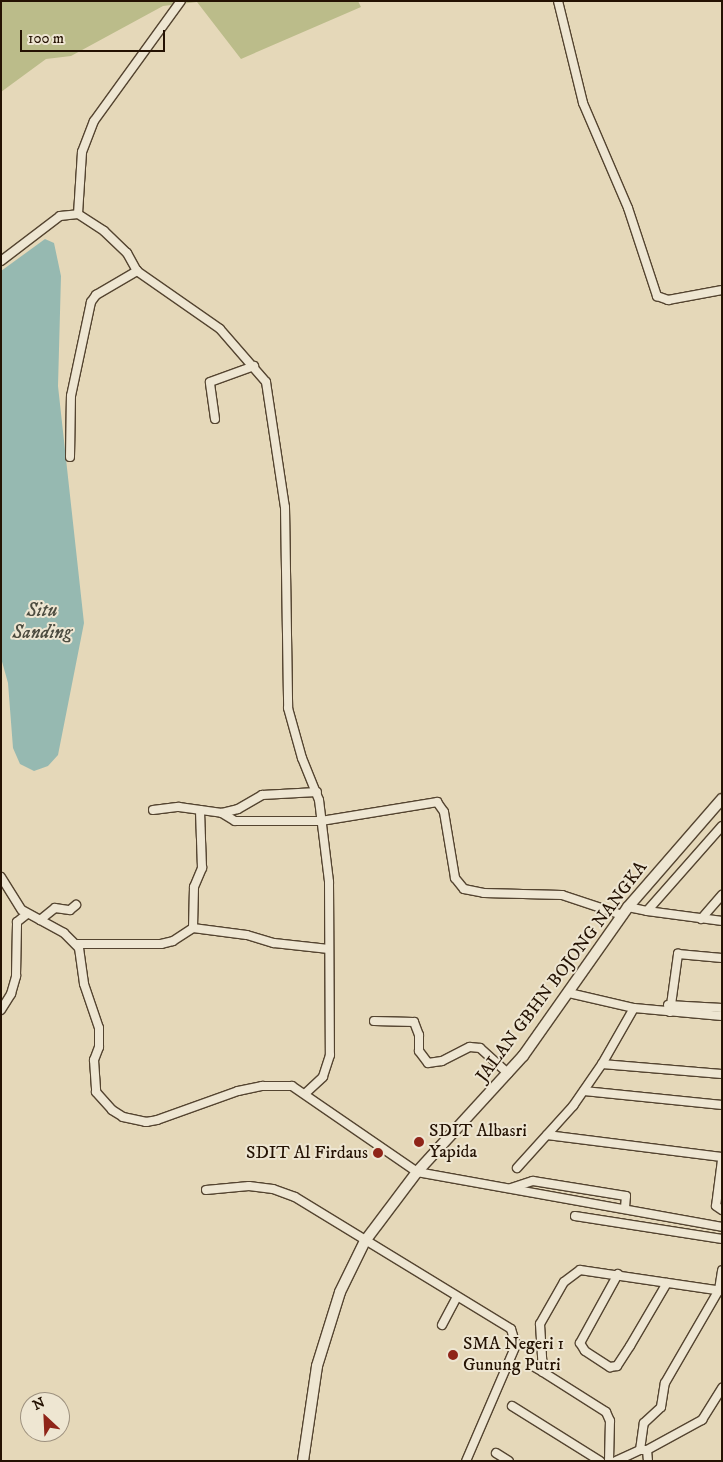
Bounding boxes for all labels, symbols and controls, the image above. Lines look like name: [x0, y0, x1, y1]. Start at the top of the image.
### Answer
scale bar: [22, 20, 168, 52]
text: 100 m: [28, 29, 64, 48]
water label: Situ Sanding: [12, 600, 72, 644]
street label: JALAN GBHN BOJONG NANGKA: [472, 857, 652, 1087]
place label: SDIT Albasri Yapida: [429, 1121, 527, 1164]
marker: SDIT Albasri Yapida: [413, 1136, 425, 1148]
place label: SDIT Al Firdaus: [246, 1142, 368, 1164]
marker: SDIT Al Firdaus: [372, 1147, 384, 1159]
place label: SMA Negeri 1 Gunung Putri: [463, 1334, 564, 1376]
marker: SMA Negeri 1 Gunung Putri: [447, 1349, 459, 1361]
north arrow: [20, 1392, 70, 1442]
text: N: [30, 1394, 48, 1415]

